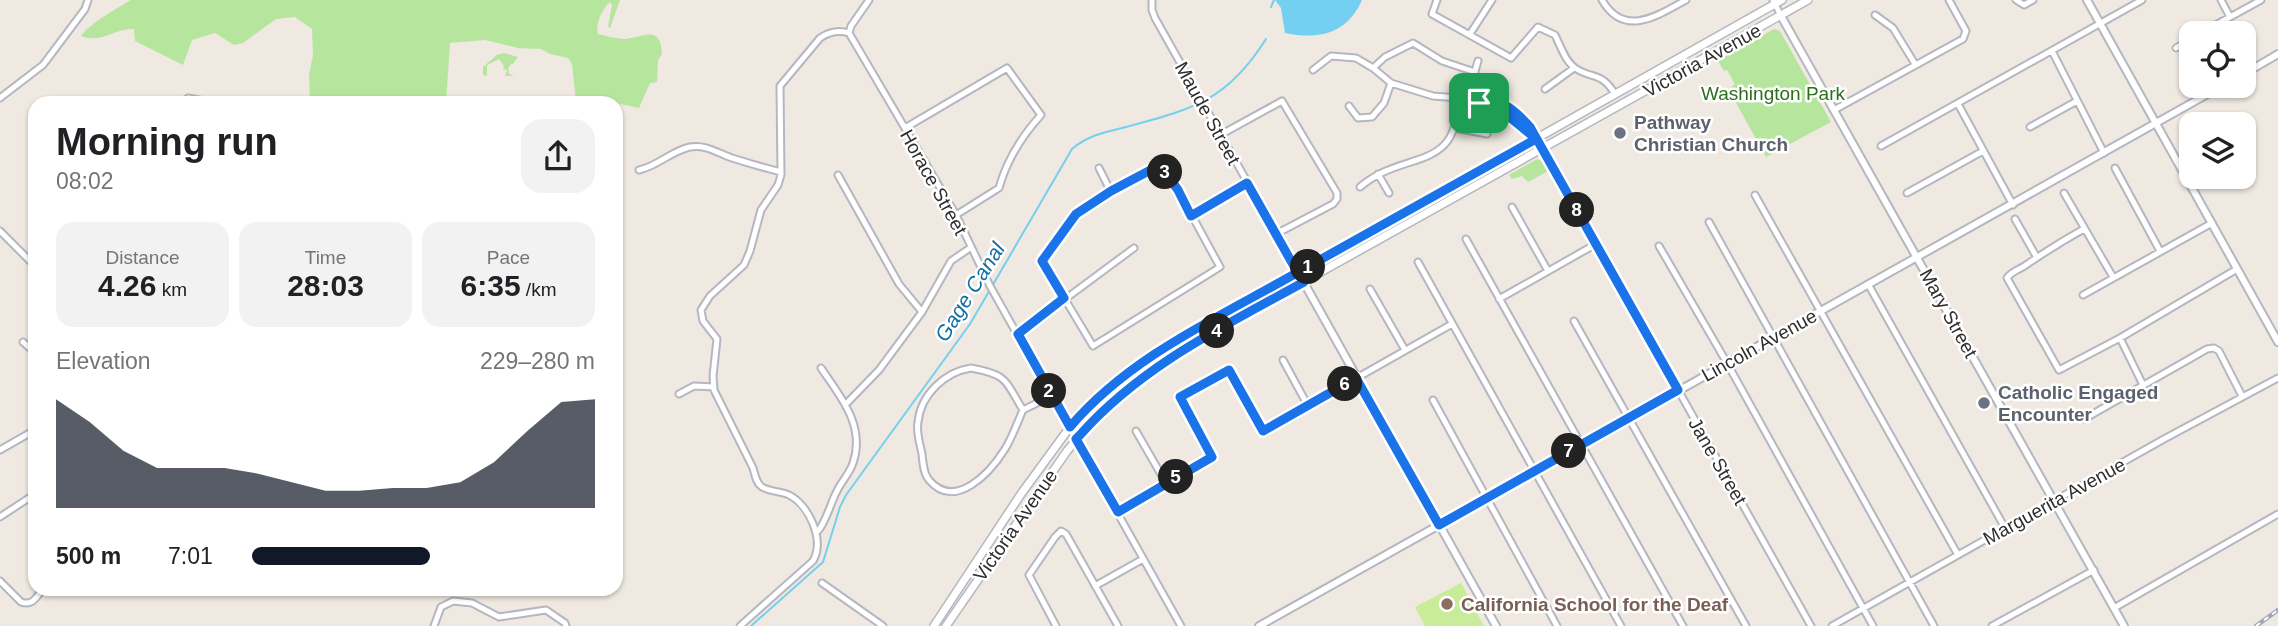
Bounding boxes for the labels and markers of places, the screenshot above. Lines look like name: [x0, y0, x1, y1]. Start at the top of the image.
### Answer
pin: [1449, 73, 1509, 133]
place label: Pathway Christian Church: [1634, 112, 1788, 155]
marker: Pathway Christian Church: [1612, 125, 1628, 141]
pin: 3: [1148, 154, 1182, 190]
pin: 8: [1560, 192, 1594, 228]
pin: 1: [1290, 250, 1326, 284]
pin: 4: [1200, 314, 1234, 348]
pin: 6: [1328, 366, 1362, 402]
pin: 2: [1032, 374, 1066, 408]
place label: Catholic Engaged Encounter: [1998, 382, 2158, 425]
marker: Catholic Engaged Encounter: [1976, 395, 1992, 411]
pin: 7: [1552, 434, 1586, 468]
pin: 5: [1158, 460, 1194, 494]
place label: California School for the Deaf: [1461, 594, 1729, 615]
marker: California School for the Deaf: [1439, 596, 1455, 612]

